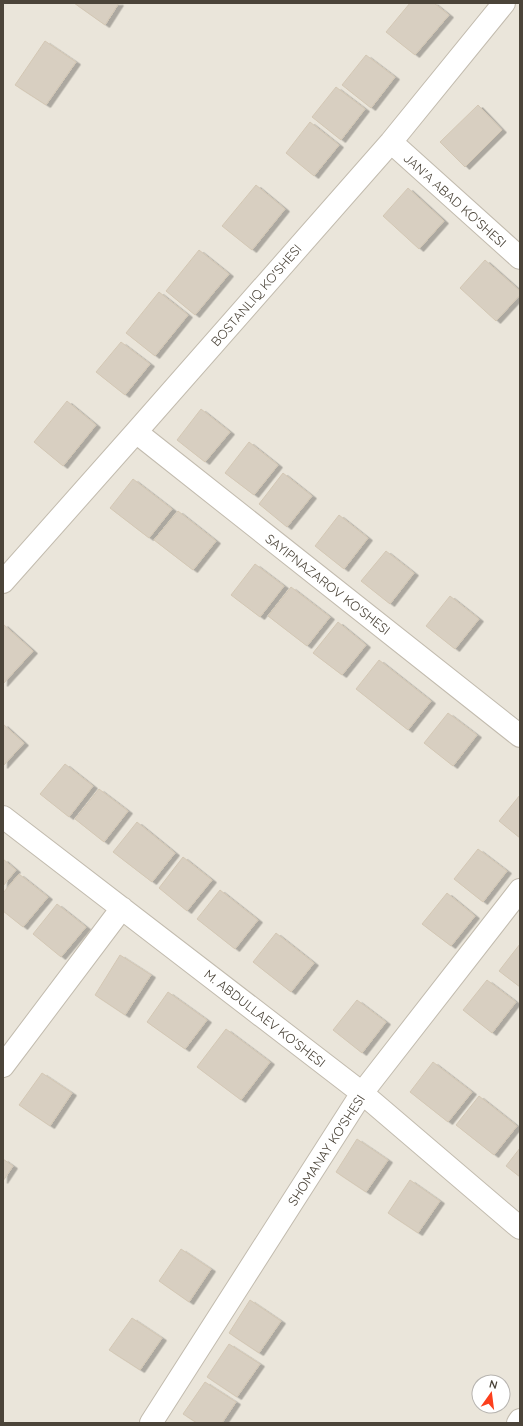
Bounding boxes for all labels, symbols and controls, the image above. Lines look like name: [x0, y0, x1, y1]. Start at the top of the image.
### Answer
street label: JAN'A ABAD KO'SHESI: [400, 149, 510, 251]
street label: BOSTANLIQ KO'SHESI: [207, 241, 305, 349]
street label: SAYIPNAZAROV KO'SHESI: [262, 530, 394, 638]
street label: M. ABDULLAEV KO'SHESI: [201, 966, 329, 1070]
street label: SHOMANAY KO'SHESI: [284, 1091, 368, 1209]
north arrow: [471, 1374, 511, 1414]
text: N: [488, 1377, 499, 1392]

